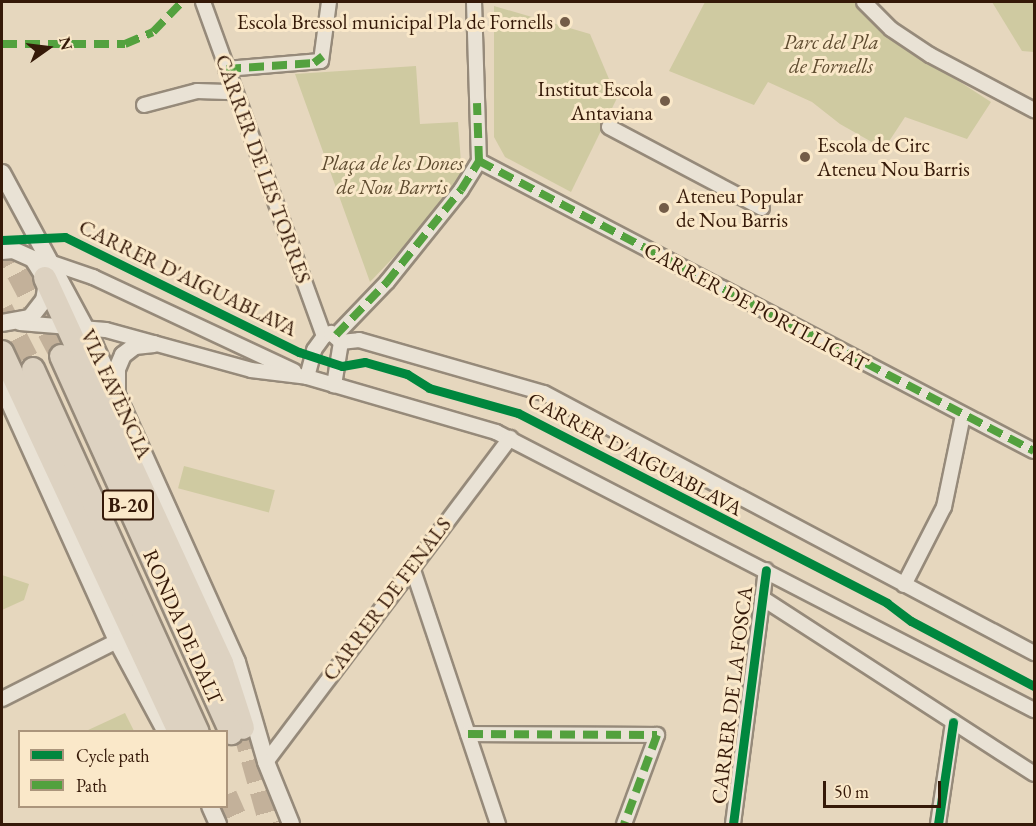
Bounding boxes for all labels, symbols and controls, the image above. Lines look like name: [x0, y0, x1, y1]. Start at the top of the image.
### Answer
place label: Escola Bressol municipal Pla de Fornells: [237, 9, 553, 35]
marker: Escola Bressol municipal Pla de Fornells: [558, 15, 572, 29]
north arrow: [18, 18, 78, 78]
park label: Parc del Pla de Fornells: [783, 29, 879, 79]
text: N: [54, 35, 78, 52]
street label: CARRER DE LES TORRES: [210, 51, 316, 287]
place label: Institut Escola Antaviana: [538, 76, 653, 126]
marker: Institut Escola Antaviana: [658, 94, 672, 108]
place label: Escola de Circ Ateneu Nou Barris: [817, 132, 970, 182]
park label: Plaça de les Dones de Nou Barris: [321, 150, 463, 200]
marker: Escola de Circ Ateneu Nou Barris: [798, 150, 812, 164]
place label: Ateneu Popular de Nou Barris: [676, 183, 803, 233]
marker: Ateneu Popular de Nou Barris: [657, 201, 671, 215]
street label: CARRER D'AIGUABLAVA: [75, 214, 301, 342]
street label: CARRER DE PORTLLIGAT: [640, 237, 872, 377]
street label: VIA FAVÈNCIA: [75, 325, 157, 463]
street label: CARRER D'AIGUABLAVA: [523, 387, 747, 521]
road number: B-20: [101, 488, 155, 522]
street label: CARRER DE FENALS: [317, 512, 457, 686]
street label: RONDA DE DALT: [138, 546, 228, 708]
street label: CARRER DE LA FOSCA: [706, 585, 758, 805]
legend: [18, 730, 228, 808]
text: Cycle path: [76, 744, 150, 767]
scale bar: [826, 769, 944, 807]
text: Path: [76, 774, 107, 797]
text: 50 m: [834, 780, 869, 803]

